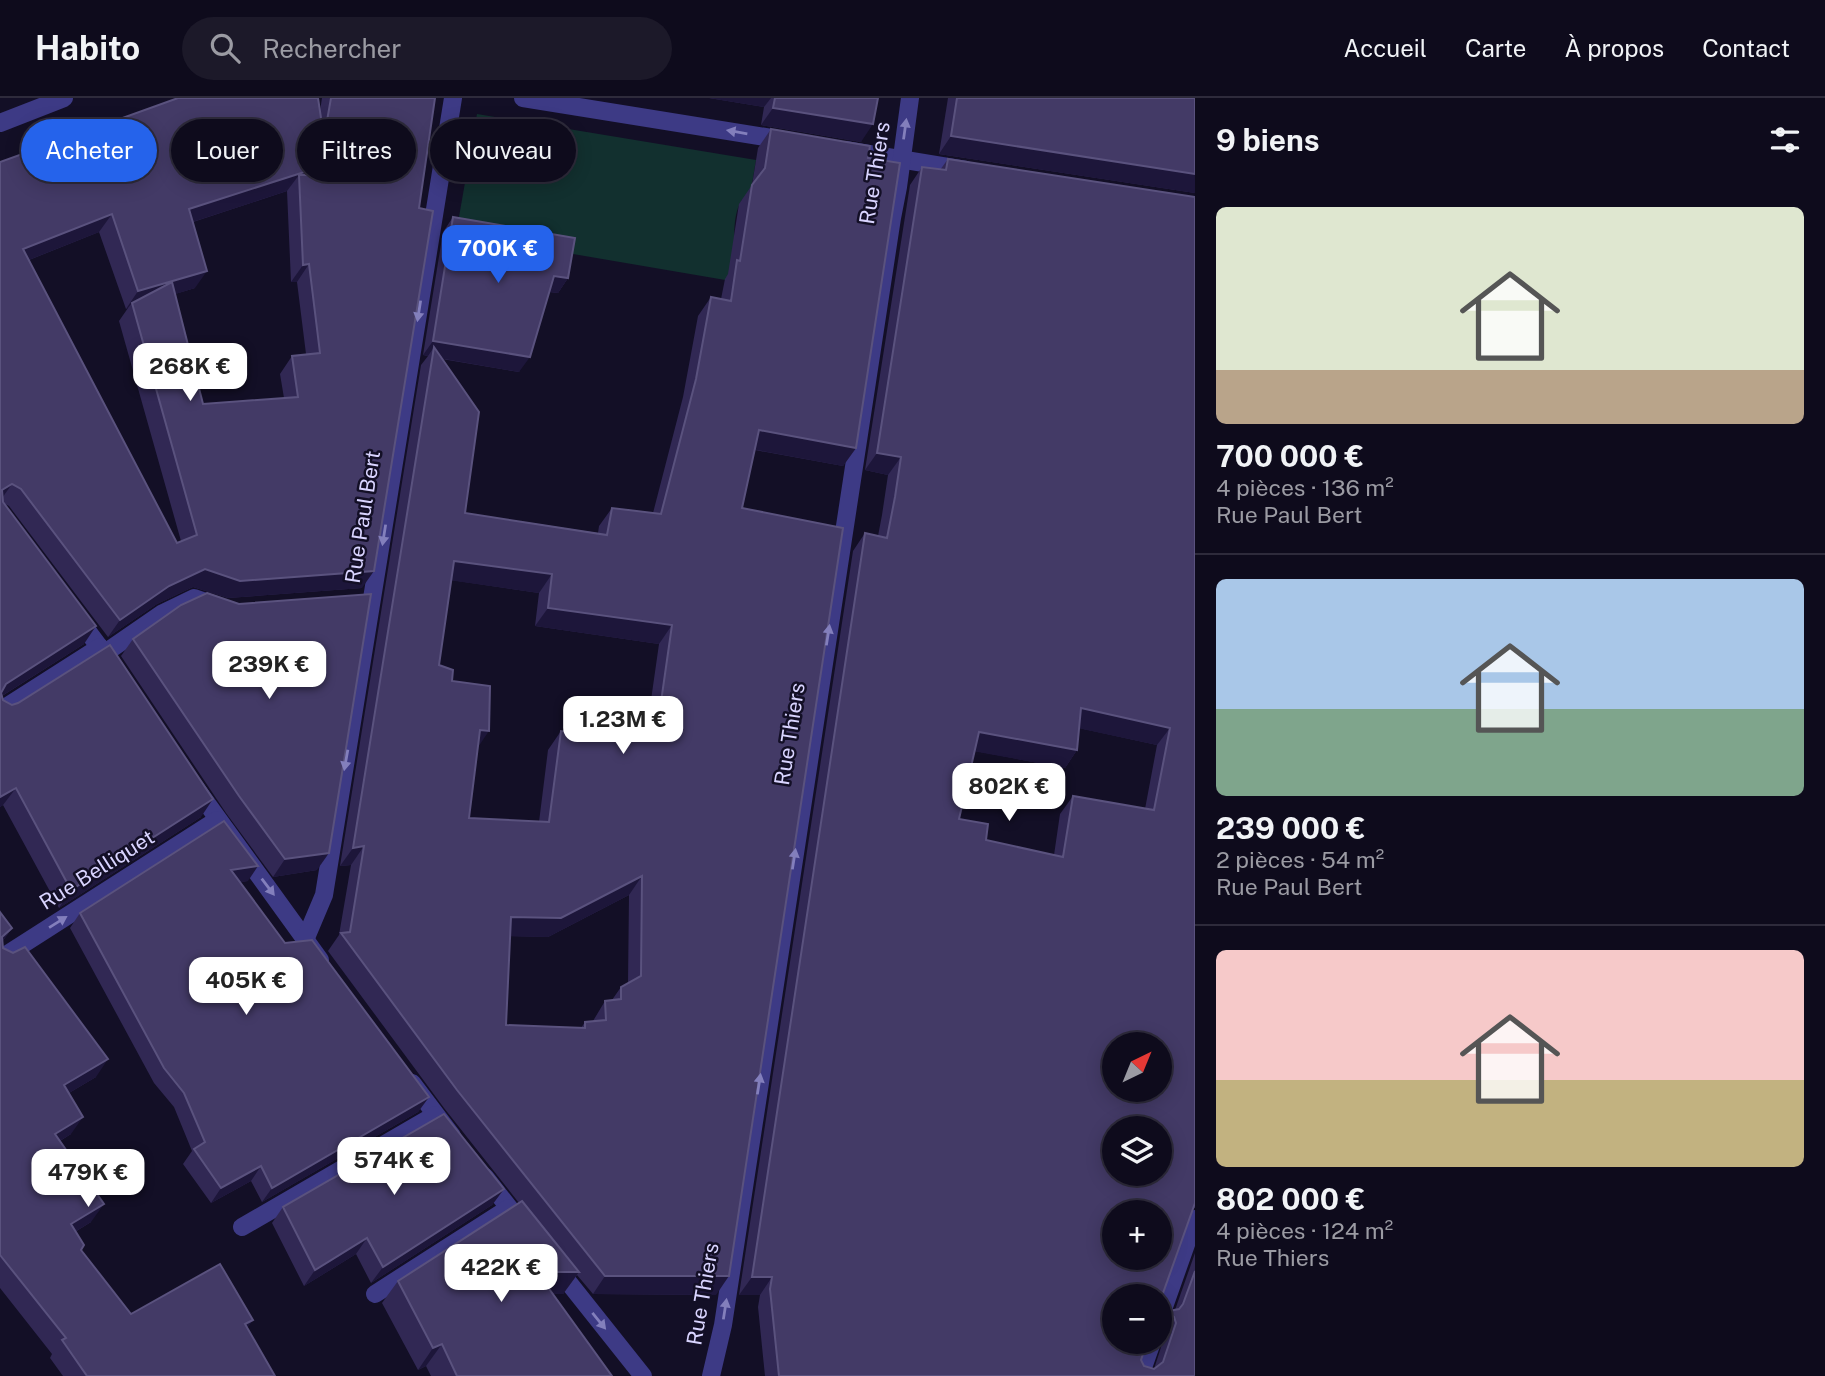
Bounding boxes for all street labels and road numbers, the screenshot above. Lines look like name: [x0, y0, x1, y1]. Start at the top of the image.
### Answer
street label: Rue Thiers: [854, 120, 895, 226]
street label: Rue Paul Bert: [340, 449, 385, 585]
street label: Rue Thiers: [769, 681, 810, 787]
street label: Rue Belliquet: [35, 824, 159, 915]
street label: Rue Thiers: [681, 1241, 724, 1347]

